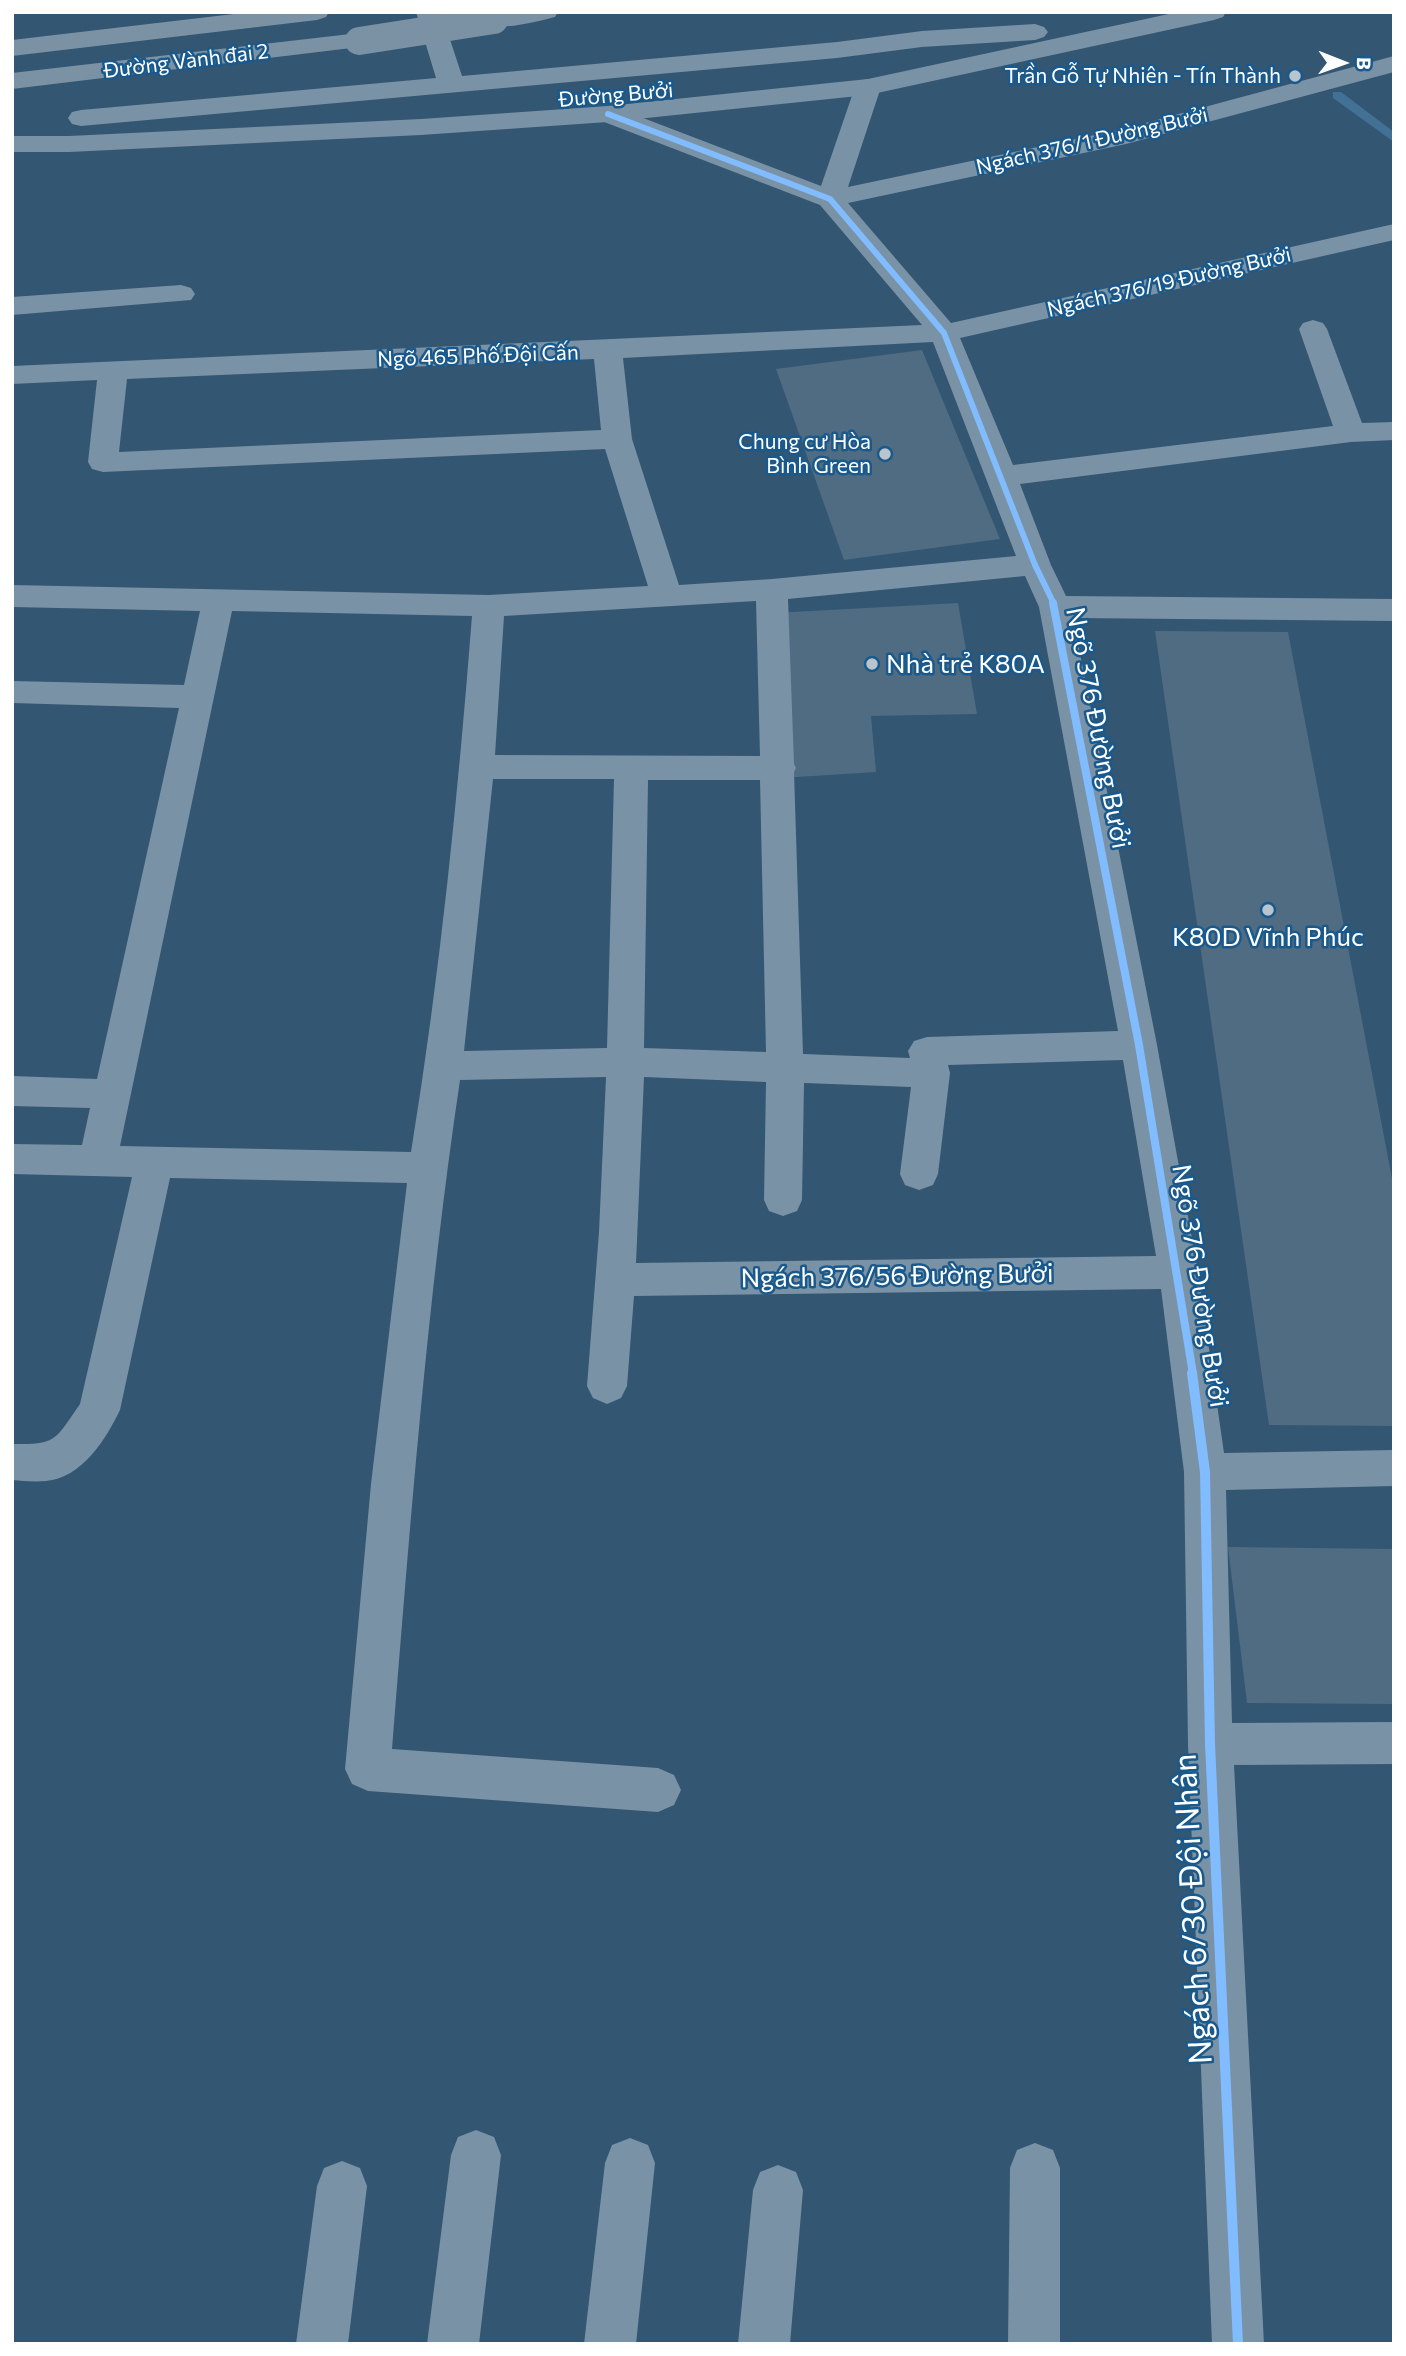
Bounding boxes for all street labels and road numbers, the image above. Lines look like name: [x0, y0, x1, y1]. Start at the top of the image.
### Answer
street label: Đường Vành đai 2: [102, 38, 270, 84]
street label: Đường Bưởi: [558, 77, 674, 113]
street label: Ngách 376/1 Đường Bưởi: [974, 102, 1210, 180]
street label: Ngách 376/19 Đường Bưởi: [1044, 242, 1294, 322]
street label: Ngõ 465 Phố Đội Cấn: [377, 340, 579, 372]
street label: Ngõ 376 Đường Bưởi: [1059, 605, 1137, 851]
street label: Ngõ 376 Đường Bưởi: [1165, 1162, 1235, 1410]
street label: Ngách 376/56 Đường Bưởi: [740, 1258, 1054, 1294]
street label: Ngách 6/30 Đội Nhân: [1166, 1753, 1220, 2065]

